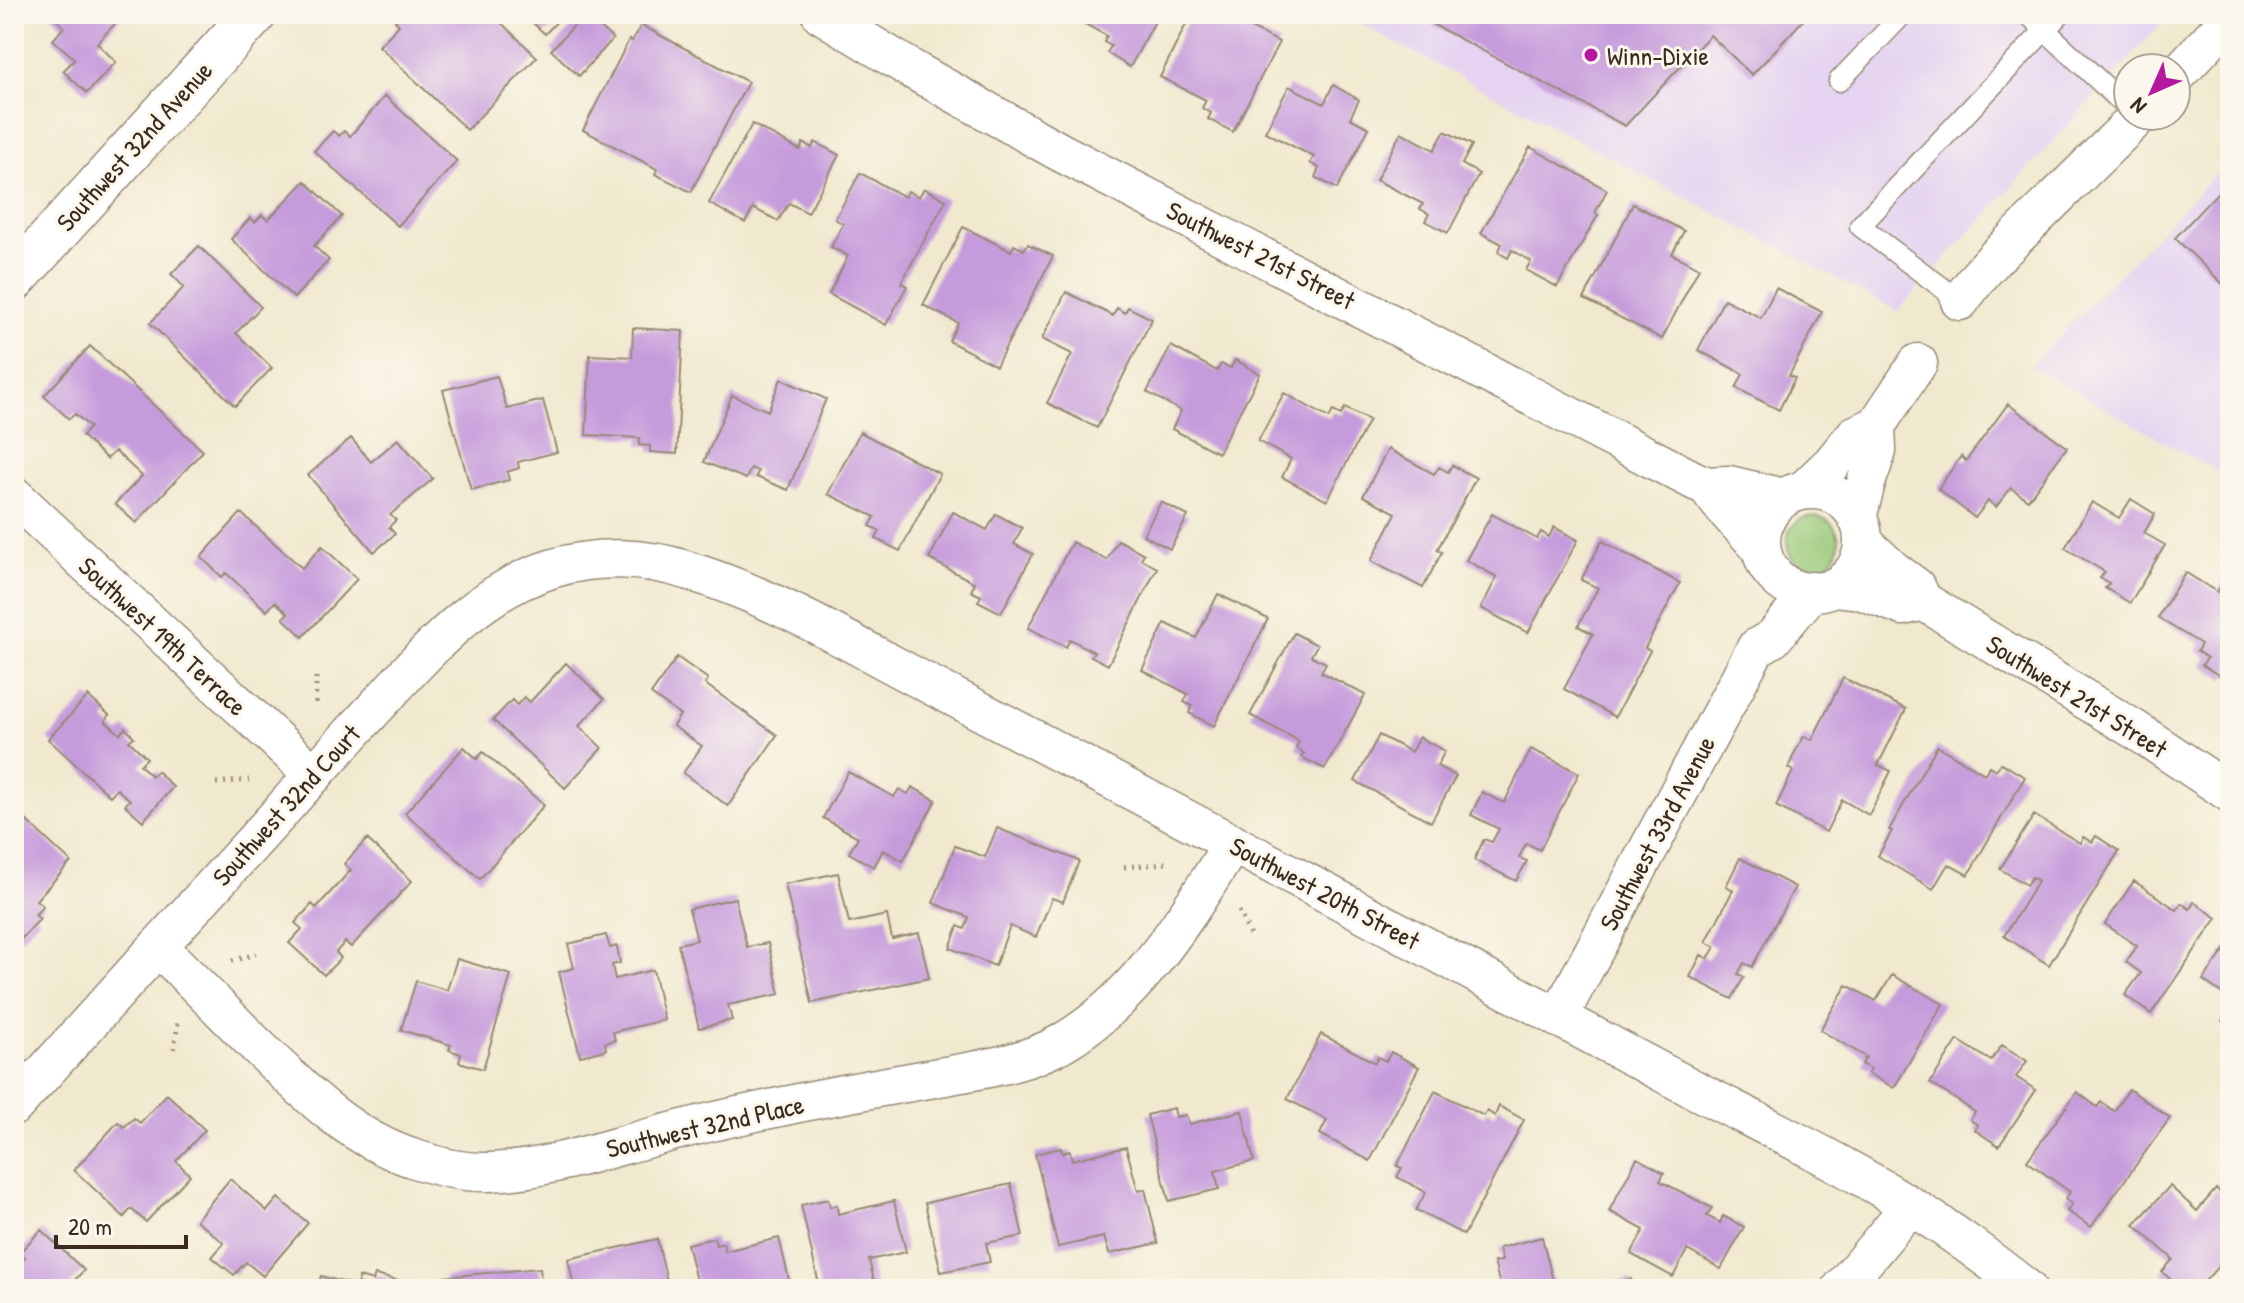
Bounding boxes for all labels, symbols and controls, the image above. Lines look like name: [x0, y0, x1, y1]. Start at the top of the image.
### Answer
place label: Winn-Dixie: [1607, 38, 1709, 73]
marker: Winn-Dixie: [1582, 46, 1600, 64]
north arrow: [2112, 52, 2192, 132]
street label: Southwest 32nd Avenue: [48, 53, 220, 239]
text: N: [2123, 91, 2153, 121]
street label: Southwest 21st Street: [1161, 192, 1362, 318]
street label: Southwest 19th Terrace: [71, 549, 255, 723]
street label: Southwest 21st Street: [1980, 626, 2175, 766]
street label: Southwest 32nd Court: [204, 716, 369, 893]
street label: Southwest 33rd Avenue: [1591, 730, 1723, 936]
street label: Southwest 20th Street: [1224, 828, 1427, 958]
street label: Southwest 32nd Place: [603, 1086, 807, 1166]
scale bar: [56, 1199, 186, 1249]
text: 20 m: [68, 1210, 112, 1242]

